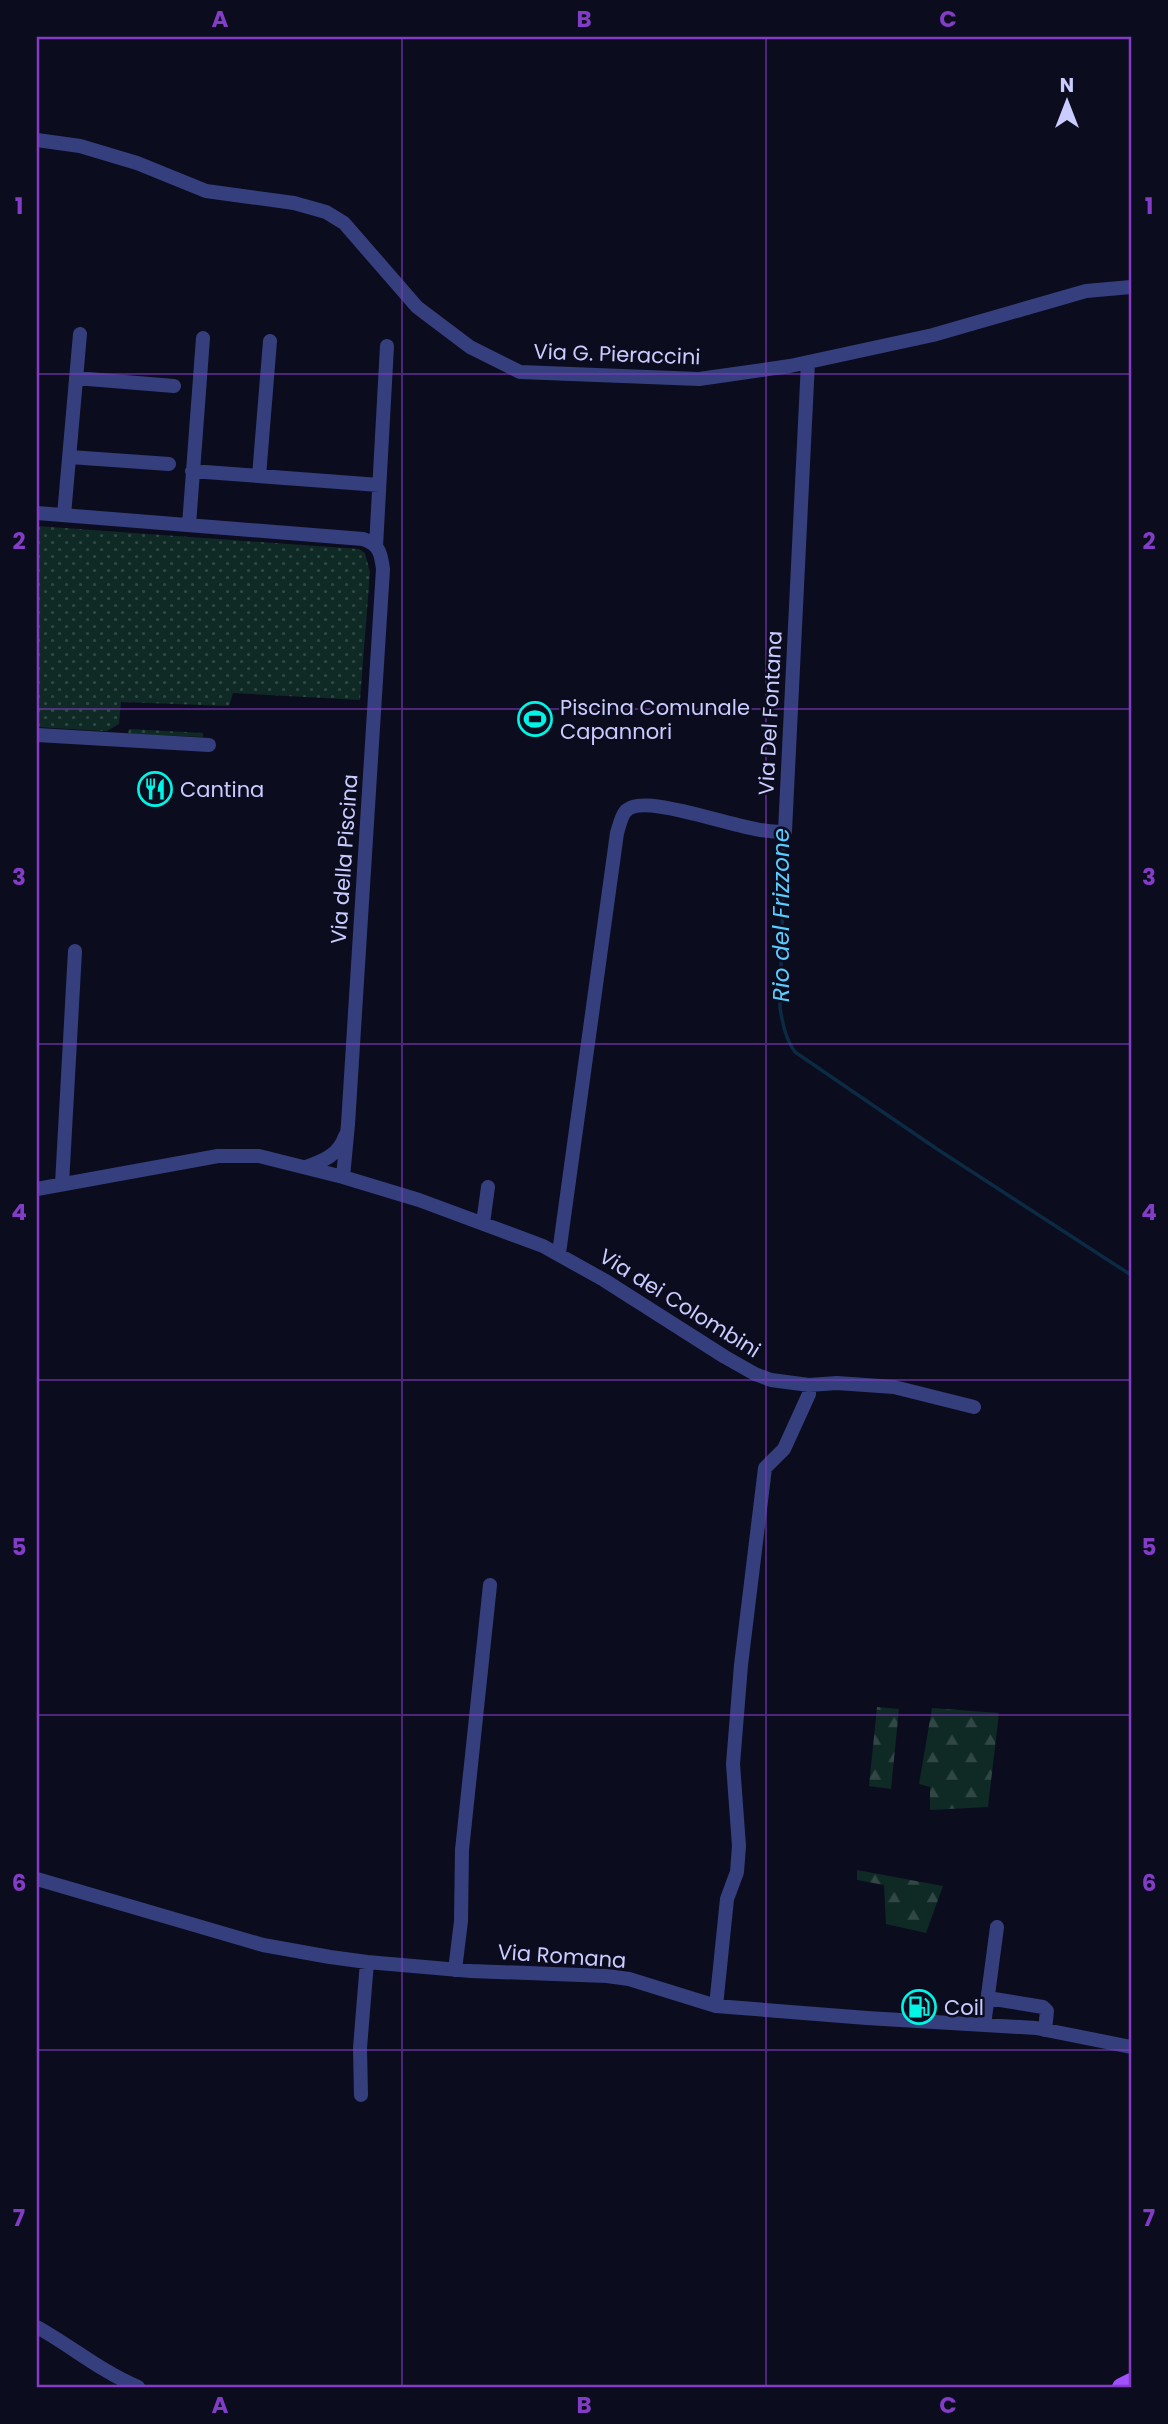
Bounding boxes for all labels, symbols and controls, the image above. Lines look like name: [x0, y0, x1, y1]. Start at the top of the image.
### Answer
text: A: [212, 3, 229, 35]
text: B: [576, 3, 592, 35]
text: C: [939, 3, 957, 35]
north arrow: [1032, 66, 1102, 136]
text: N: [1060, 72, 1074, 99]
text: 1: [15, 190, 23, 222]
text: 1: [1145, 190, 1153, 222]
street label: Via G. Pieraccini: [533, 337, 701, 371]
text: 2: [12, 525, 26, 557]
text: 2: [1142, 525, 1156, 557]
street label: Via Del Fontana: [751, 630, 789, 796]
place label: Piscina Comunale Capannori: [560, 693, 750, 746]
sports icon: Piscina Comunale Capannori: [516, 700, 554, 738]
restaurant icon: Cantina: [136, 770, 174, 808]
street label: Via della Piscina: [324, 773, 364, 945]
place label: Cantina: [180, 775, 264, 804]
water label: Rio del Frizzone: [765, 828, 797, 1002]
text: 3: [12, 861, 26, 893]
text: 3: [1142, 861, 1156, 893]
text: 4: [11, 1196, 27, 1228]
text: 4: [1141, 1196, 1157, 1228]
street label: Via dei Colombini: [594, 1242, 766, 1364]
text: 5: [12, 1531, 26, 1563]
text: 5: [1142, 1531, 1156, 1563]
text: 6: [12, 1867, 26, 1899]
text: 6: [1142, 1867, 1156, 1899]
street label: Via Romana: [497, 1937, 627, 1975]
fuel station icon: Coil: [900, 1988, 938, 2026]
place label: Coil: [944, 1993, 984, 2022]
text: 7: [13, 2202, 25, 2234]
text: 7: [1143, 2202, 1155, 2234]
text: A: [212, 2389, 229, 2421]
text: B: [576, 2389, 592, 2421]
text: C: [939, 2389, 957, 2421]

